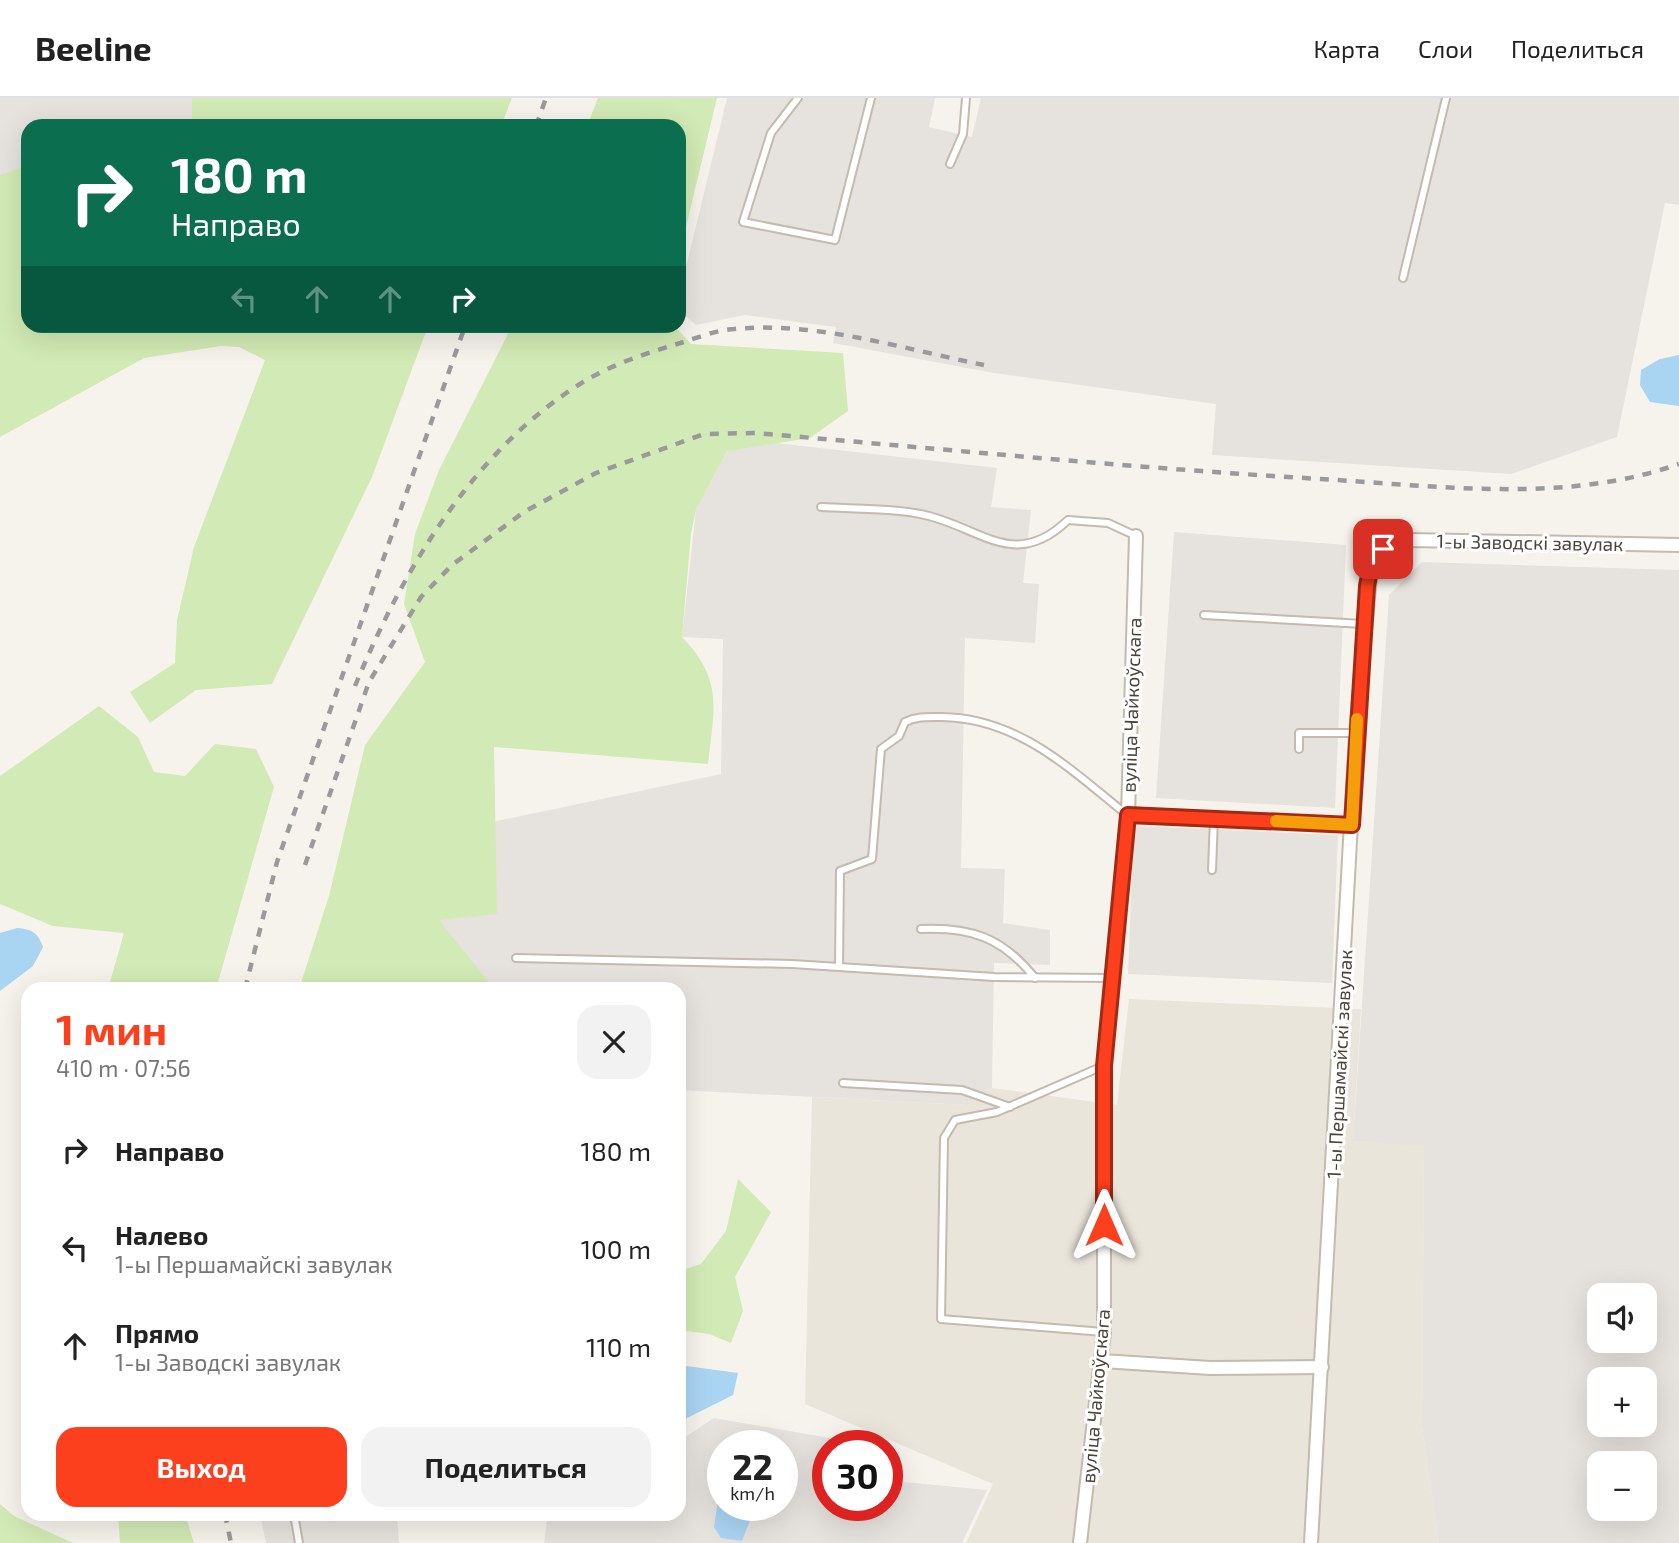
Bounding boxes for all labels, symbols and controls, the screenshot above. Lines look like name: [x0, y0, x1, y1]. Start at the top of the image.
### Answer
text: Beeline: [35, 28, 152, 68]
text: Карта: [1313, 34, 1380, 63]
text: Слои: [1418, 34, 1473, 63]
text: Поделиться: [1511, 34, 1644, 63]
text: 180 m: [171, 144, 307, 203]
icon: right: [56, 147, 147, 238]
text: Направо: [171, 204, 301, 242]
icon: left: [225, 280, 263, 318]
icon: ahead: [298, 280, 336, 318]
icon: ahead: [371, 280, 409, 318]
icon: right: [444, 280, 482, 318]
pin: [1353, 519, 1413, 579]
street label: 1-ы Заводскі завулак: [1436, 529, 1624, 556]
icon: arrive: [1364, 530, 1402, 568]
street label: вуліца Чайкоўскага: [1116, 617, 1147, 793]
street label: 1-ы Першамайскі завулак: [1322, 949, 1357, 1179]
text: 1 мин: [56, 1003, 167, 1053]
button: close: [577, 1005, 651, 1079]
text: 410 m · 07:56: [56, 1054, 191, 1082]
icon: right: [56, 1131, 94, 1169]
text: Направо: [115, 1135, 224, 1166]
text: 180 m: [581, 1135, 651, 1166]
position arrow: [1067, 1188, 1141, 1262]
text: Налево: [115, 1219, 208, 1250]
icon: left: [56, 1229, 94, 1267]
text: 100 m: [581, 1233, 651, 1264]
text: 1-ы Першамайскі завулак: [115, 1250, 393, 1278]
map controls: [1587, 1283, 1657, 1521]
button: sound: [1587, 1283, 1657, 1353]
street label: вуліца Чайкоўскага: [1076, 1308, 1115, 1484]
text: Прямо: [115, 1317, 199, 1348]
icon: ahead: [56, 1327, 94, 1365]
text: 110 m: [586, 1331, 651, 1362]
text: 1-ы Заводскі завулак: [115, 1348, 341, 1376]
button: +: [1587, 1367, 1657, 1437]
button: Выход: [56, 1427, 347, 1507]
button: Поделиться: [361, 1427, 651, 1507]
speed limit sign: 30: [812, 1430, 903, 1521]
text: 22: [732, 1445, 773, 1487]
button: −: [1587, 1451, 1657, 1521]
text: km/h: [730, 1482, 775, 1504]

